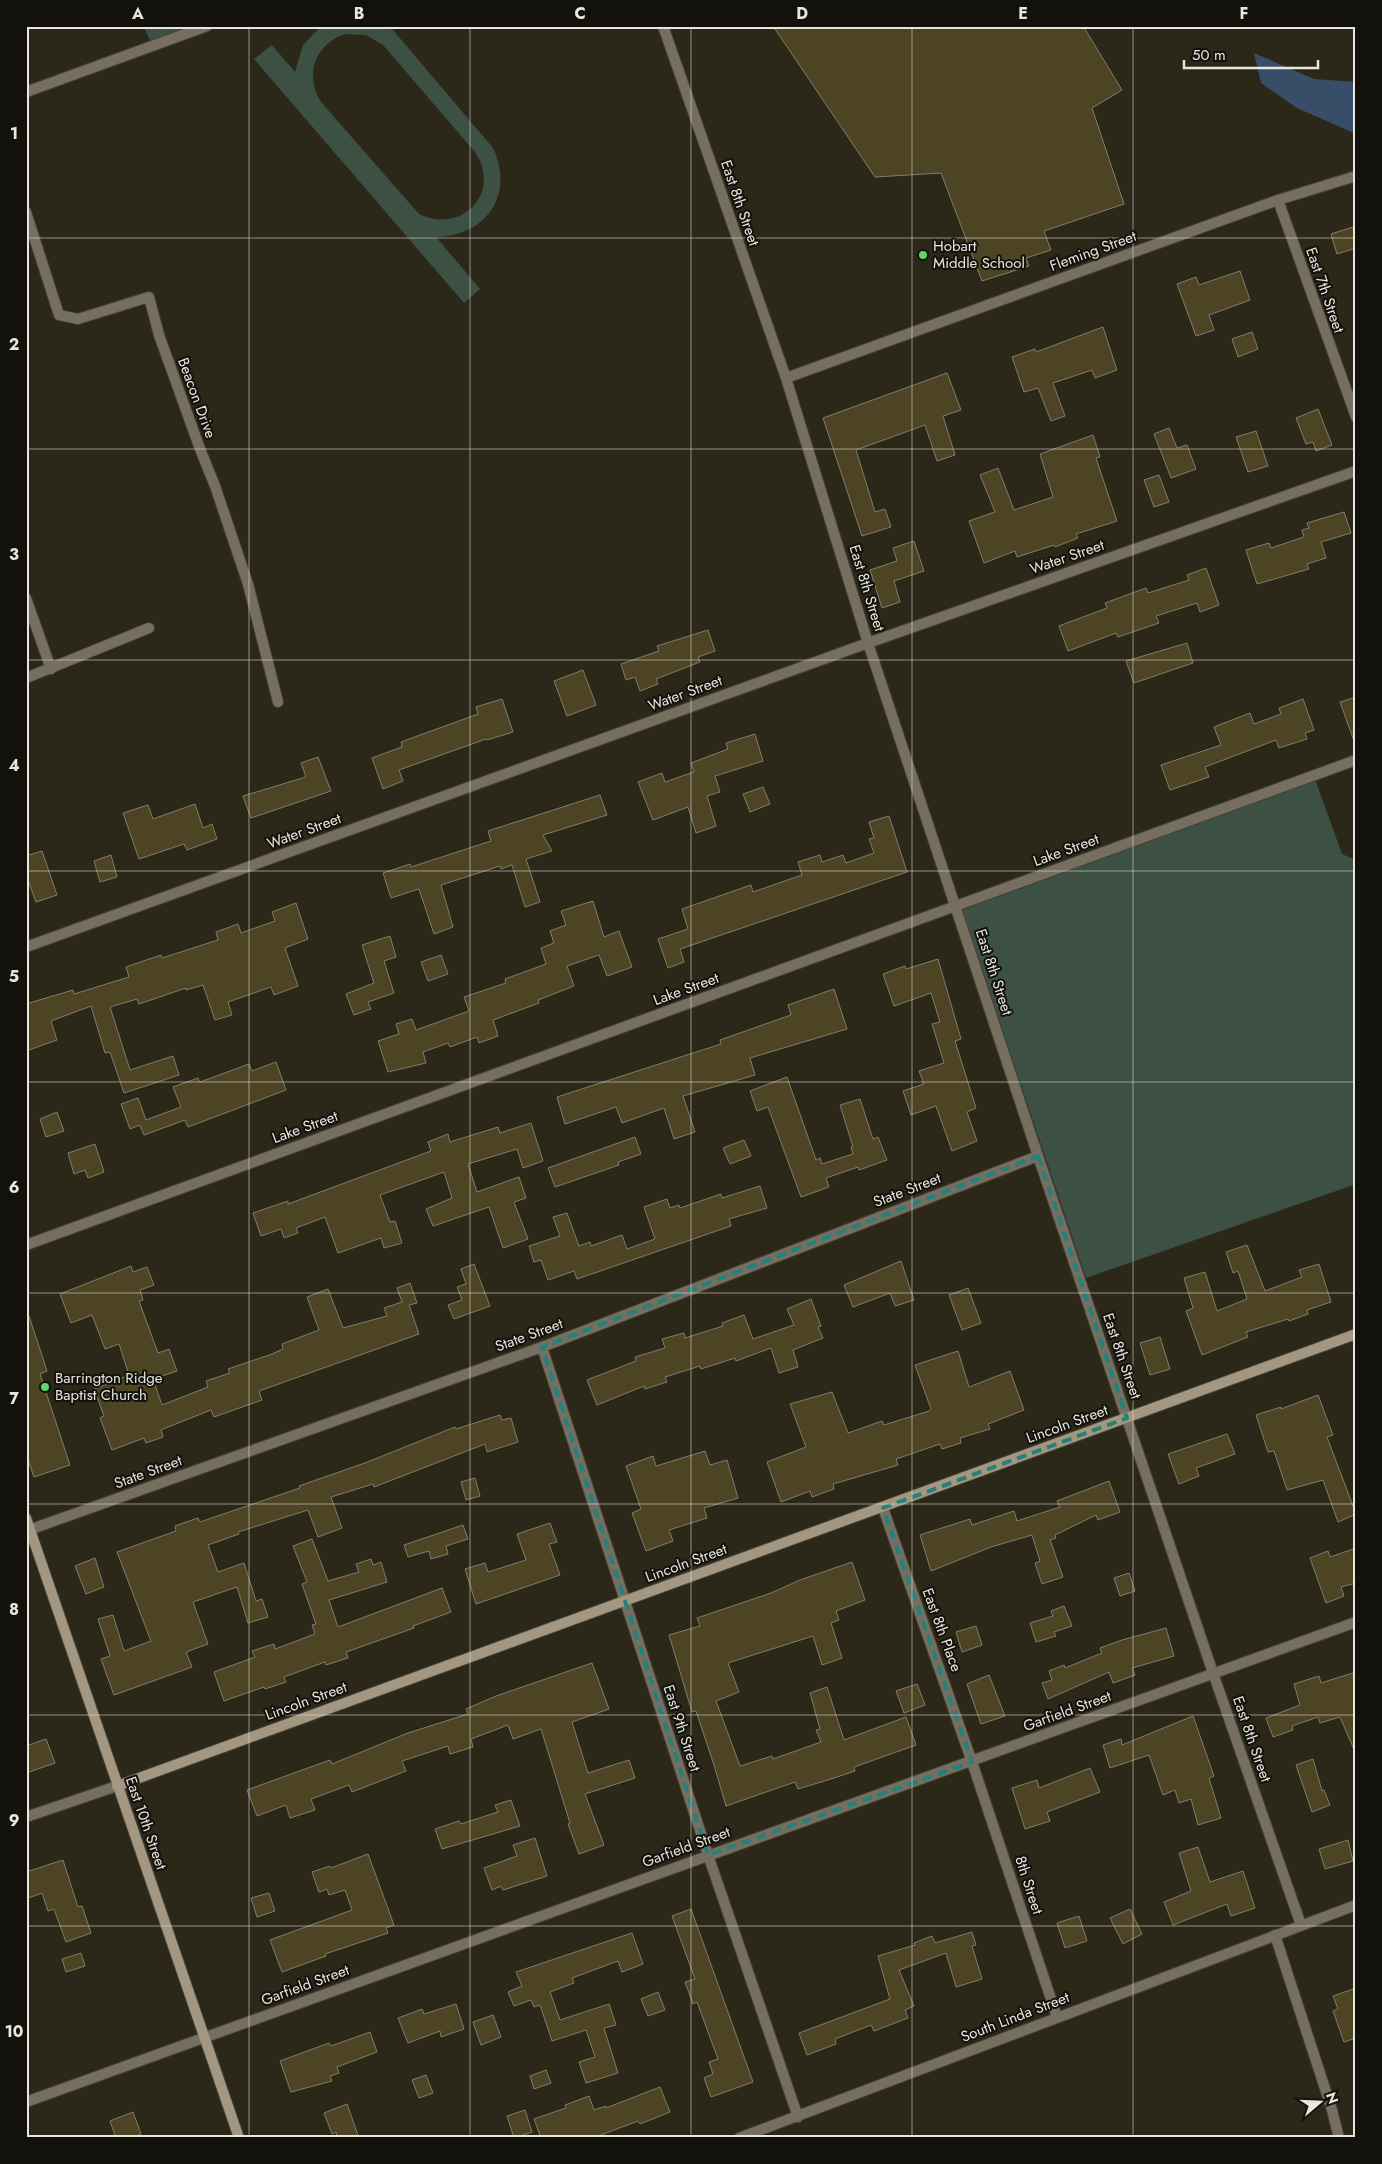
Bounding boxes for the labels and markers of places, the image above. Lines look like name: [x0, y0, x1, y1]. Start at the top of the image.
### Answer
place label: Hobart Middle School: [933, 235, 1025, 274]
marker: Hobart Middle School: [917, 249, 929, 261]
place label: Barrington Ridge Baptist Church: [55, 1367, 163, 1406]
marker: Barrington Ridge Baptist Church: [39, 1381, 51, 1393]

